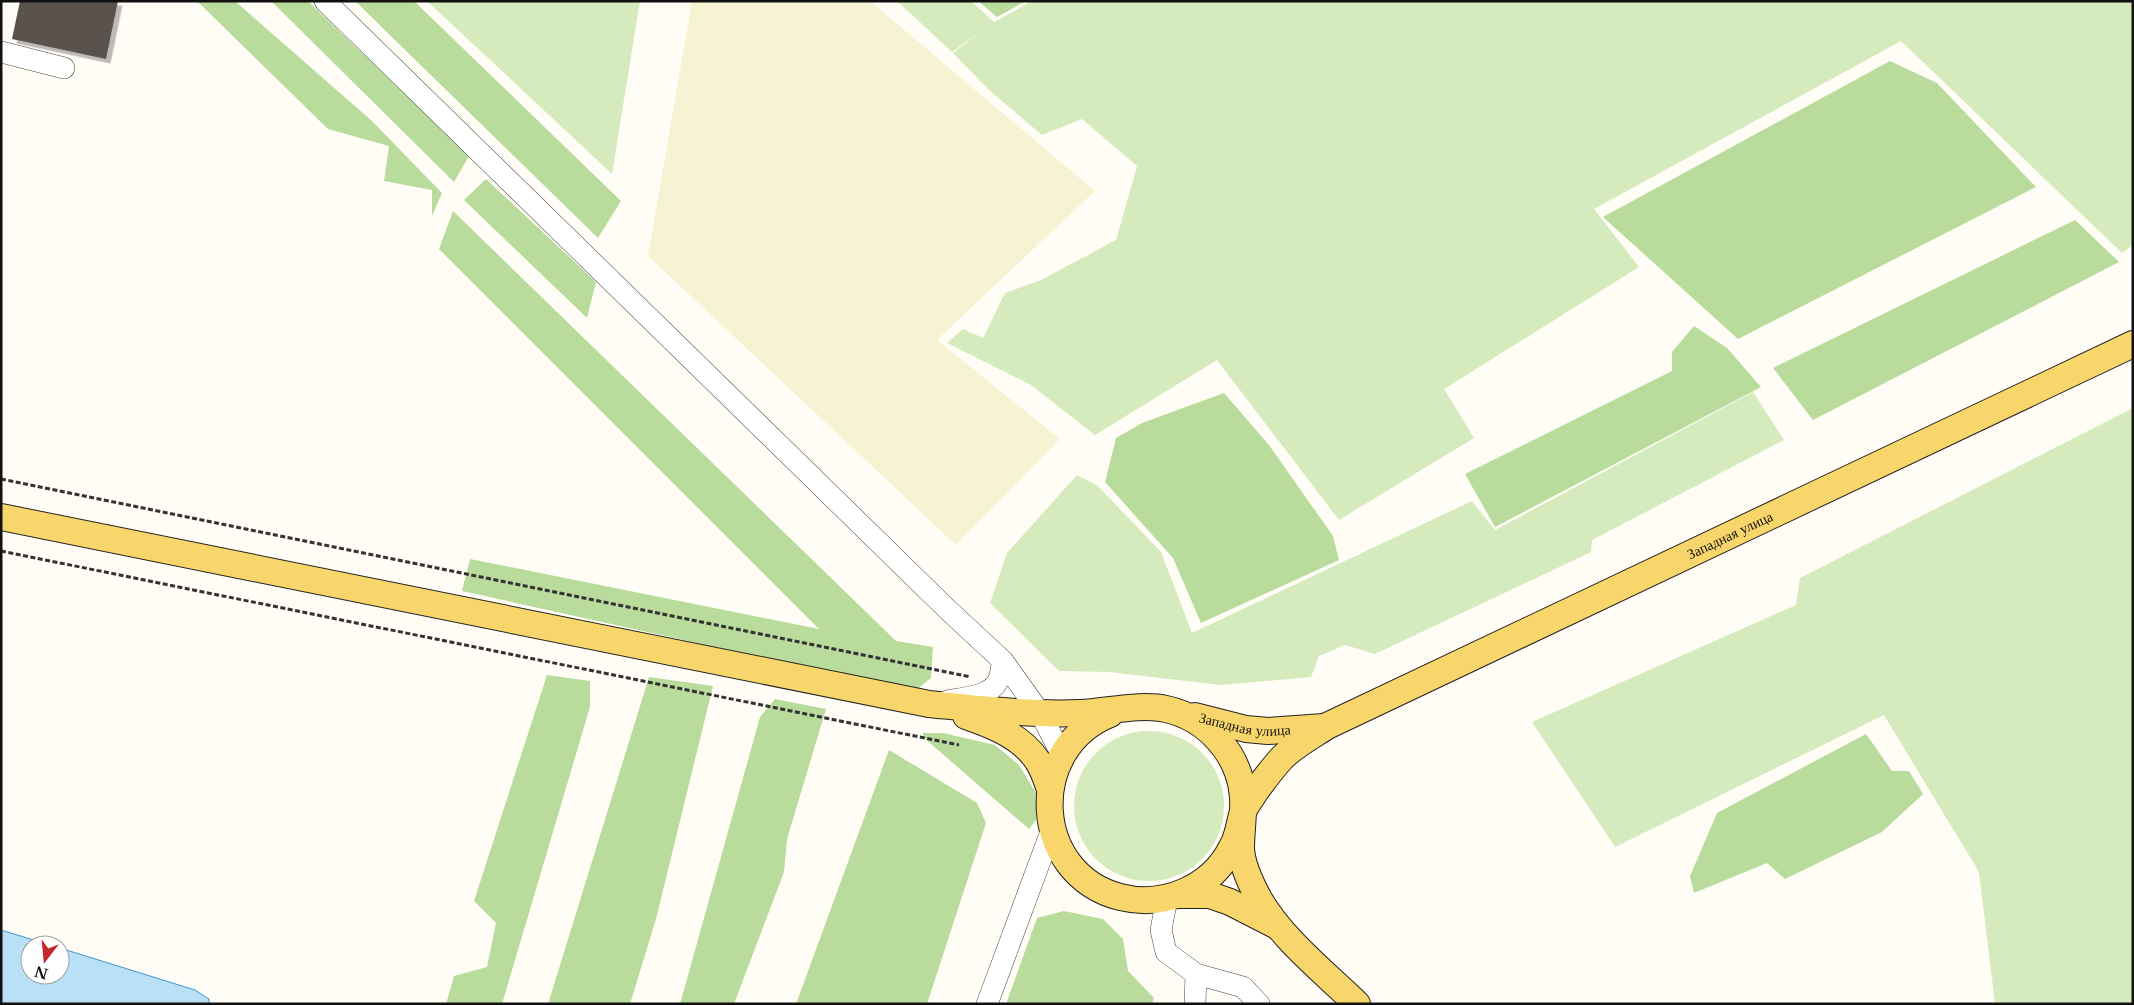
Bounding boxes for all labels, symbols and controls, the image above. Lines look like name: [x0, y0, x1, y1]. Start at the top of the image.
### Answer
street label: Западная улица: [1684, 507, 1776, 563]
street label: Западная улица: [1197, 708, 1292, 740]
north arrow: [20, 935, 70, 985]
text: N: [33, 962, 50, 983]

